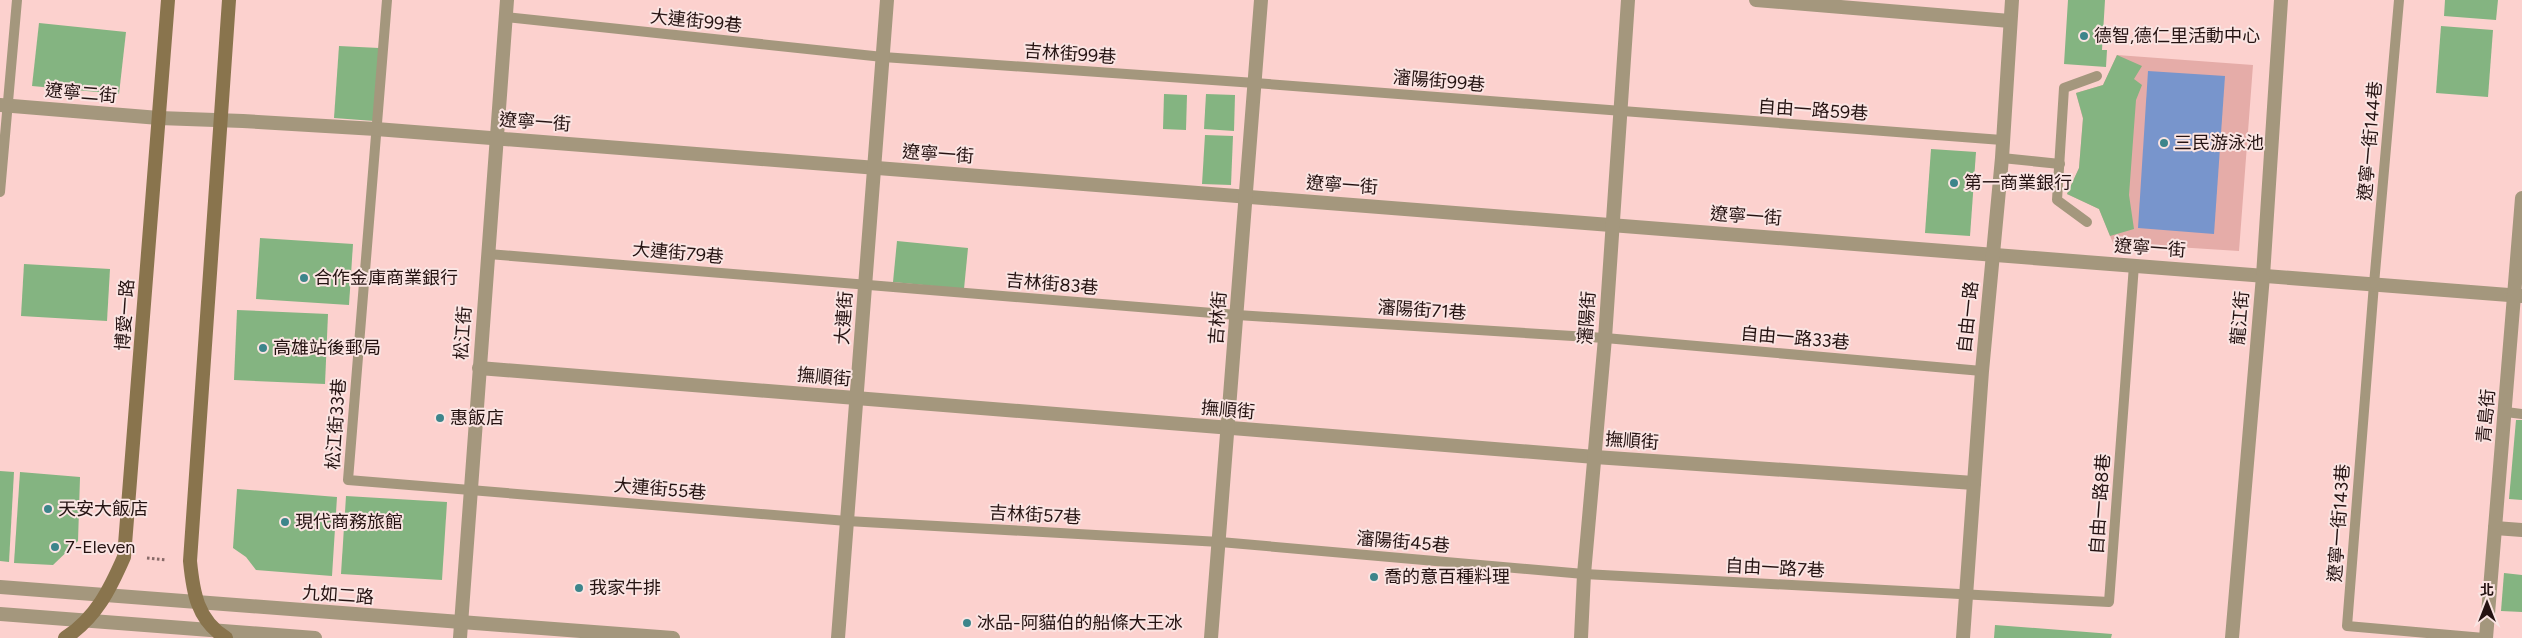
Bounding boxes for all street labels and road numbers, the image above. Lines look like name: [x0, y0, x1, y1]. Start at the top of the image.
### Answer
street label: 大連街99巷: [649, 5, 743, 37]
street label: 吉林街99巷: [1023, 40, 1117, 68]
street label: 瀋陽街99巷: [1392, 66, 1486, 96]
street label: 遼寧二街: [44, 79, 118, 107]
street label: 遼寧一街144巷: [2354, 80, 2386, 202]
street label: 自由一路59巷: [1757, 95, 1869, 125]
street label: 遼寧一街: [498, 109, 572, 135]
street label: 遼寧一街: [901, 141, 975, 167]
street label: 遼寧一街: [1305, 172, 1379, 198]
street label: 遼寧一街: [1709, 203, 1783, 229]
street label: 遼寧一街: [2113, 235, 2187, 261]
street label: 大連街79巷: [631, 238, 725, 268]
street label: 吉林街83巷: [1005, 269, 1099, 299]
street label: 博愛一路: [112, 278, 138, 352]
street label: 自由一路: [1953, 280, 1983, 354]
street label: 大連街: [831, 290, 857, 346]
street label: 吉林街: [1205, 290, 1231, 346]
street label: 瀋陽街: [1574, 290, 1600, 346]
street label: 龍江街: [2227, 290, 2253, 346]
street label: 瀋陽街71巷: [1377, 296, 1467, 324]
street label: 松江街: [450, 305, 476, 361]
street label: 自由一路33巷: [1739, 322, 1851, 354]
street label: 撫順街: [796, 364, 852, 390]
street label: 松江街33巷: [322, 378, 350, 470]
street label: 青島街: [2473, 388, 2499, 444]
street label: 撫順街: [1200, 397, 1256, 423]
street label: 撫順街: [1604, 428, 1660, 454]
street label: 自由一路8巷: [2086, 453, 2114, 555]
street label: 遼寧一街143巷: [2324, 463, 2354, 583]
street label: 大連街55巷: [613, 474, 707, 504]
street label: 吉林街57巷: [988, 502, 1082, 528]
street label: 瀋陽街45巷: [1355, 527, 1451, 557]
street label: 自由一路7巷: [1725, 554, 1825, 582]
street label: 九如二路: [301, 582, 375, 608]

